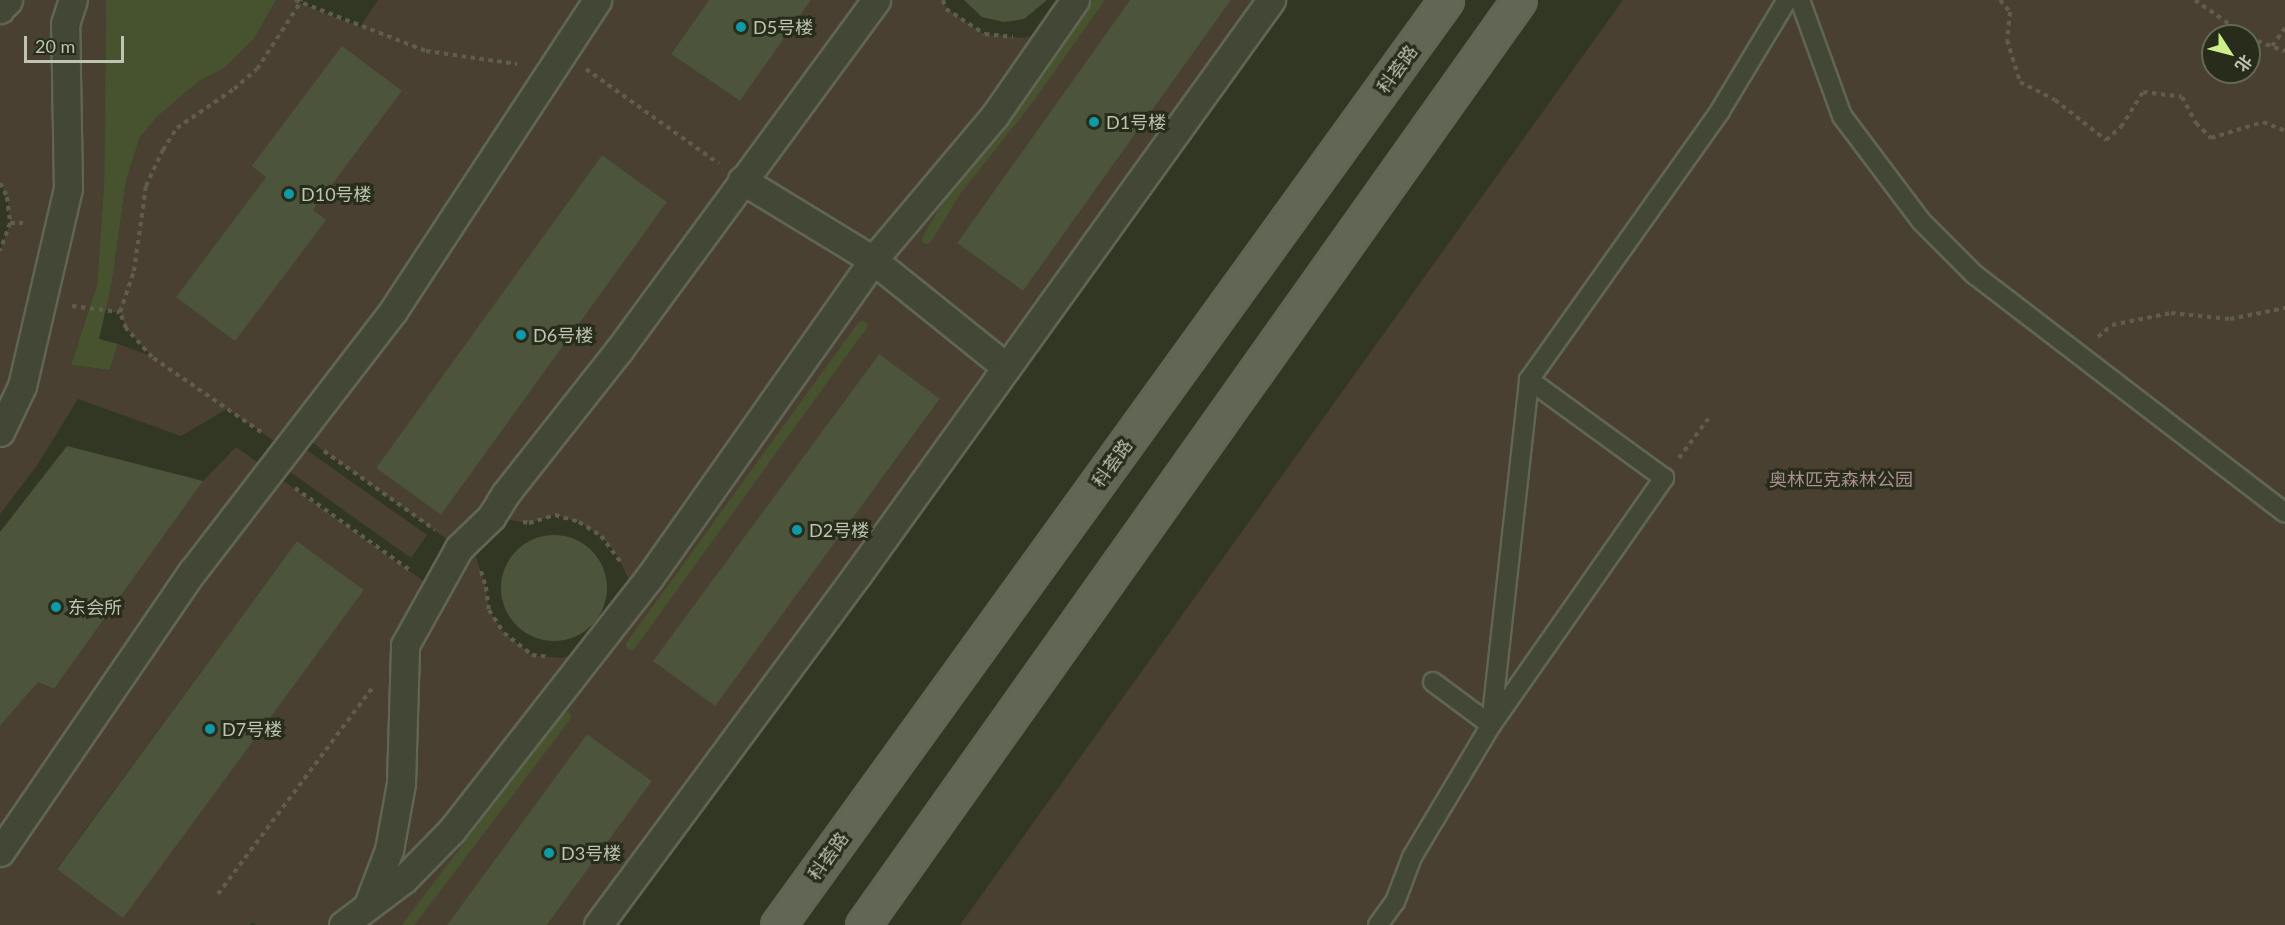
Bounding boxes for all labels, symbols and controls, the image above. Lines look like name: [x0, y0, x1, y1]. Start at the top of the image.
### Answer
place label: D5号楼: [753, 16, 813, 38]
marker: D5号楼: [734, 20, 748, 34]
scale bar: [27, 24, 128, 62]
north arrow: [2201, 24, 2261, 84]
text: 20 m: [35, 35, 75, 57]
street label: 科荟路: [1372, 41, 1422, 97]
text: 北: [2232, 52, 2257, 76]
place label: D1号楼: [1106, 111, 1166, 133]
marker: D1号楼: [1087, 115, 1101, 129]
place label: D10号楼: [301, 183, 372, 205]
marker: D10号楼: [282, 187, 296, 201]
place label: D6号楼: [533, 324, 593, 346]
marker: D6号楼: [514, 328, 528, 342]
street label: 科荟路: [1087, 435, 1137, 491]
park label: 奥林匹克森林公园: [1769, 468, 1913, 490]
place label: D2号楼: [809, 519, 869, 541]
marker: D2号楼: [790, 523, 804, 537]
place label: 东会所: [68, 596, 122, 618]
marker: 东会所: [49, 600, 63, 614]
place label: D7号楼: [222, 718, 282, 740]
marker: D7号楼: [203, 722, 217, 736]
street label: 科荟路: [803, 828, 853, 884]
place label: D3号楼: [561, 842, 621, 864]
marker: D3号楼: [542, 846, 556, 860]

